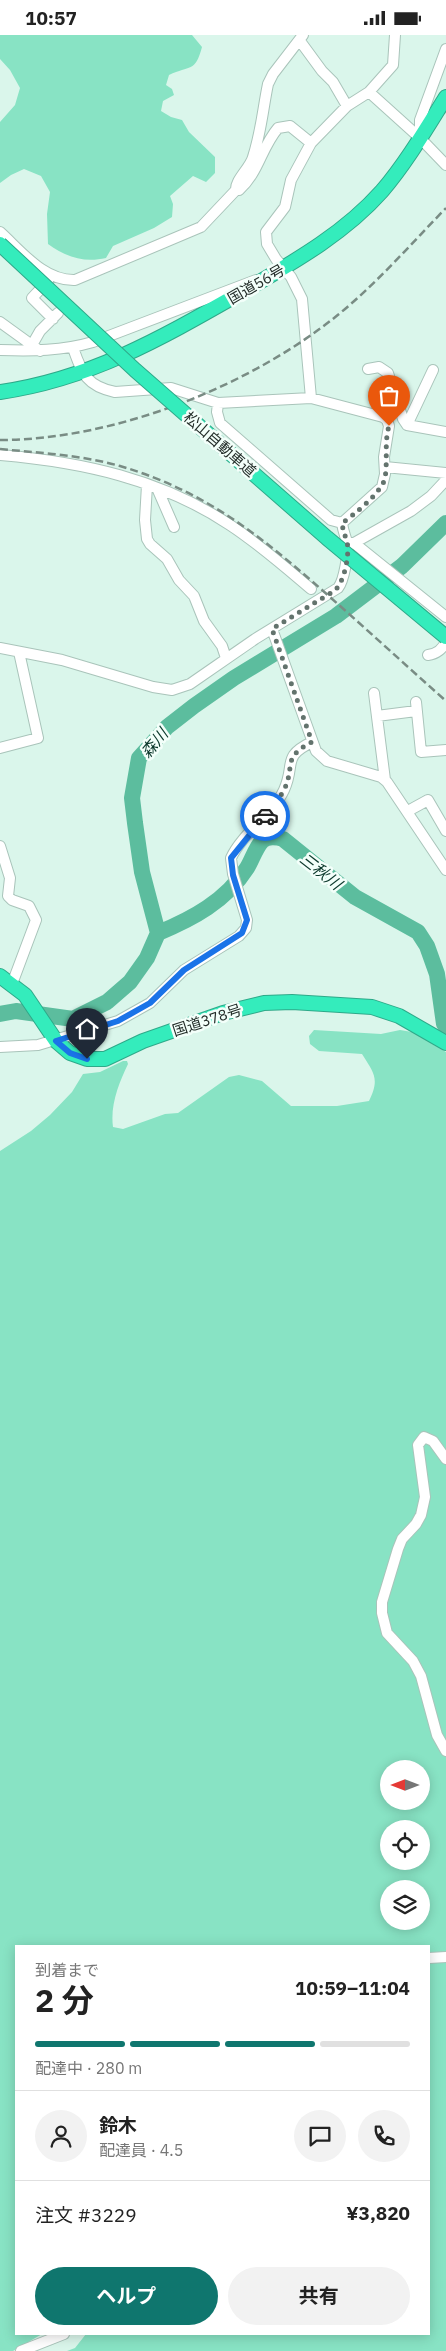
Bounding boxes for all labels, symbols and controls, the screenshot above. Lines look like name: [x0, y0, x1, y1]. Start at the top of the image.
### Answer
text: 10:57: [25, 6, 77, 30]
street label: 国道56号: [224, 260, 288, 308]
pin: [368, 375, 410, 426]
icon: bag: [375, 382, 403, 410]
street label: 松山自動車道: [180, 407, 260, 481]
water label: 森川: [136, 723, 173, 762]
courier: [240, 791, 290, 841]
icon: car: [251, 802, 279, 830]
water label: 三秋川: [296, 848, 348, 895]
street label: 国道378号: [170, 1000, 244, 1040]
pin: [66, 1008, 108, 1059]
icon: home: [73, 1015, 101, 1043]
north arrow: [380, 1760, 430, 1810]
map controls: [380, 1760, 430, 1930]
button: locate: [380, 1820, 430, 1870]
button: layers: [380, 1880, 430, 1930]
text: 到着まで: [35, 1960, 99, 1980]
text: 10:59–11:04: [295, 1976, 410, 2000]
text: 2 分: [35, 1979, 94, 2021]
text: 配達中 · 280 m: [35, 2058, 142, 2078]
button: person: [35, 2110, 87, 2162]
button: chat: [294, 2110, 346, 2162]
button: phone: [358, 2110, 410, 2162]
text: 鈴木: [99, 2113, 137, 2137]
text: 配達員 · 4.5: [99, 2140, 183, 2160]
text: ¥3,820: [346, 2201, 410, 2225]
text: 注文 #3229: [35, 2203, 137, 2227]
button: ヘルプ: [35, 2267, 218, 2325]
button: 共有: [228, 2267, 410, 2325]

